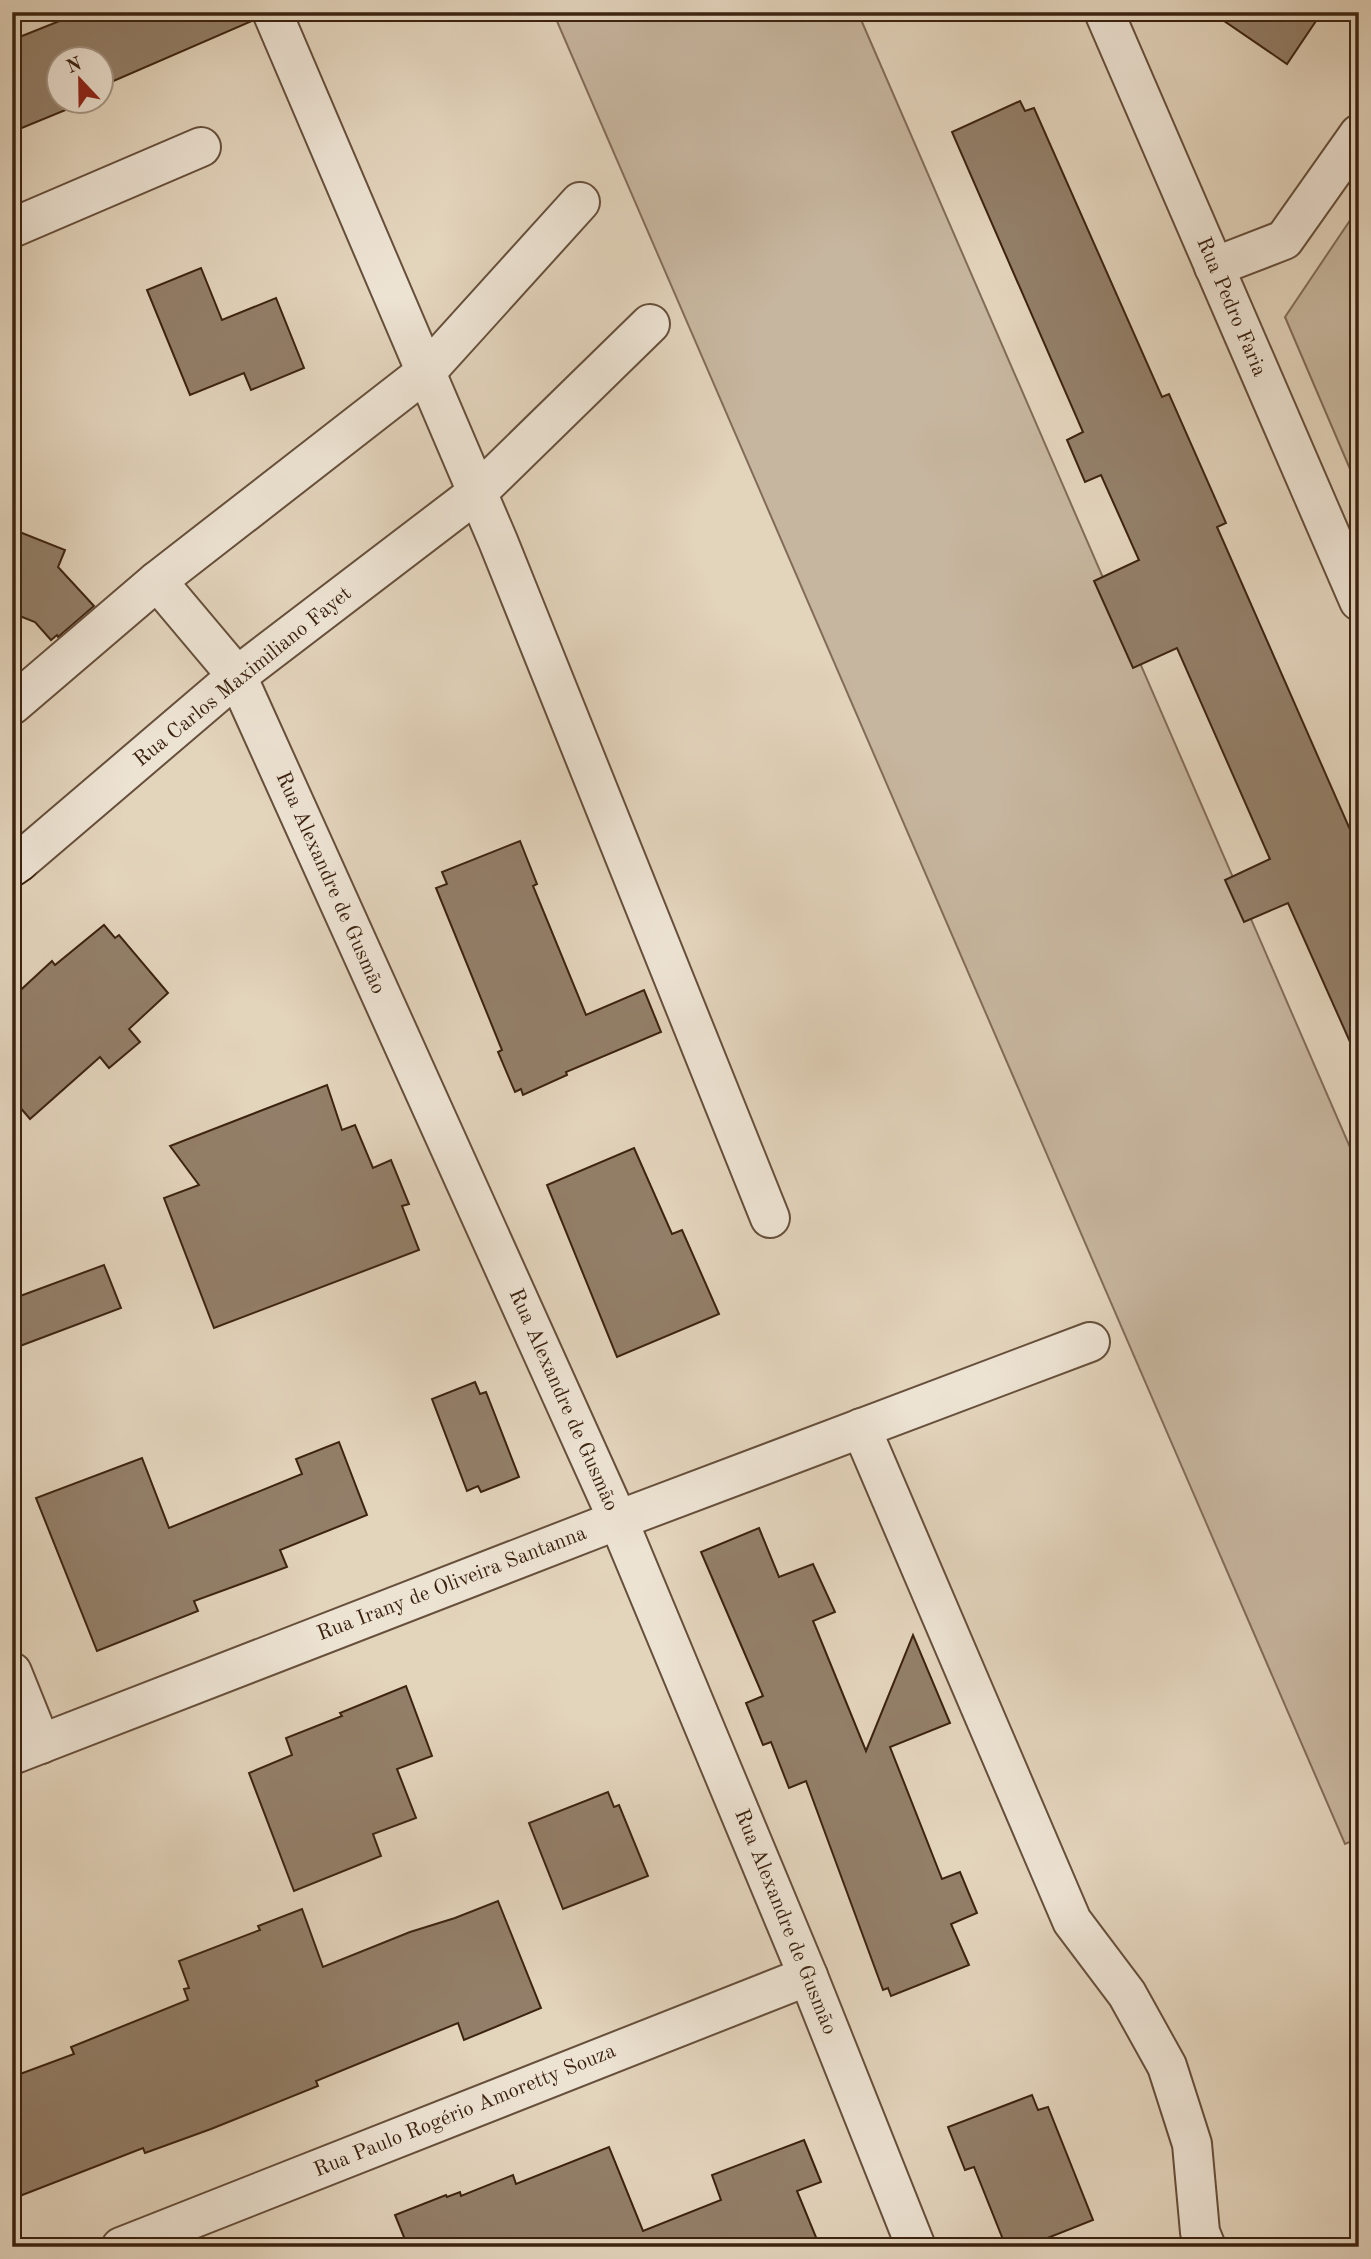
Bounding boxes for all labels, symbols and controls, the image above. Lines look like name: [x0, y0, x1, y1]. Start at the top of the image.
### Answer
north arrow: [46, 46, 116, 116]
text: N: [64, 55, 85, 78]
street label: Rua Pedro Faria: [1192, 234, 1270, 380]
street label: Rua Carlos Maximiliano Fayet: [130, 583, 356, 771]
street label: Rua Alexandre de Gusmão: [271, 769, 389, 997]
street label: Rua Alexandre de Gusmão: [504, 1286, 622, 1514]
street label: Rua Irany de Oliveira Santanna: [315, 1523, 589, 1645]
street label: Rua Alexandre de Gusmão: [730, 1806, 840, 2038]
street label: Rua Paulo Rogério Amoretty Souza: [311, 2041, 619, 2181]

